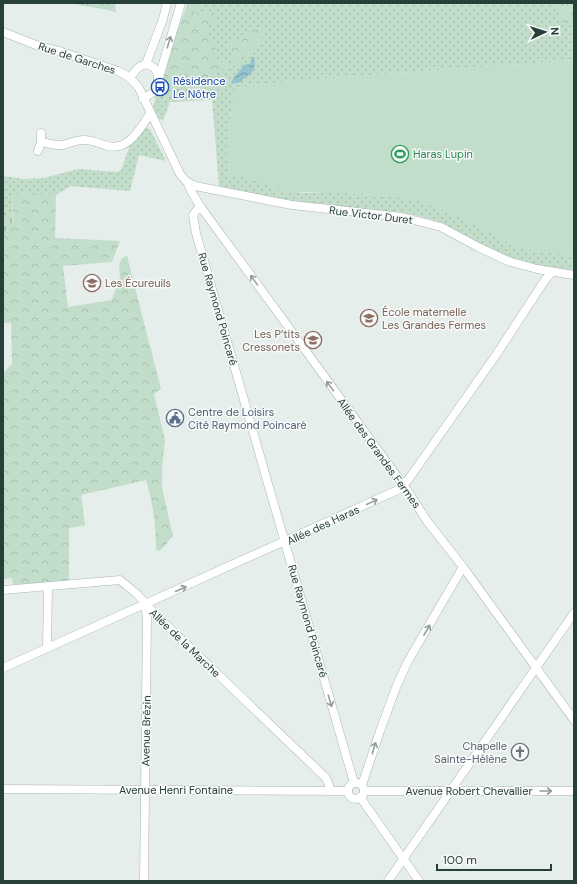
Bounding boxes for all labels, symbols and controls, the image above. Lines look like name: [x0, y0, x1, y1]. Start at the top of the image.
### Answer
north arrow: [525, 12, 565, 52]
text: N: [548, 27, 562, 36]
one-way arrow: [166, 36, 173, 49]
street label: Rue de Garches: [36, 39, 118, 77]
place label: Résidence Le Nôtre: [173, 74, 226, 101]
bus stop icon: Résidence Le Nôtre: [150, 77, 170, 97]
sports icon: Haras Lupin: [390, 144, 410, 164]
place label: Haras Lupin: [413, 147, 473, 161]
street label: Rue Victor Duret: [328, 203, 414, 227]
street label: Rue Raymond Poincaré: [195, 251, 241, 367]
school or university icon: Les Écureuils: [82, 273, 102, 293]
one-way arrow: [250, 275, 259, 286]
place label: Les Écureuils: [105, 276, 171, 290]
place label: École maternelle Les Grandes Fermes: [382, 305, 486, 332]
school or university icon: École maternelle Les Grandes Fermes: [359, 308, 379, 328]
place label: Les P’tits Cressonets: [242, 327, 300, 354]
school or university icon: Les P’tits Cressonets: [303, 330, 323, 350]
one-way arrow: [326, 380, 335, 391]
street label: Allée des Grandes Fermes: [334, 395, 424, 511]
place label: Centre de Loisirs Cité Raymond Poincaré: [188, 405, 307, 432]
public building icon: Centre de Loisirs Cité Raymond Poincaré: [165, 408, 185, 428]
one-way arrow: [365, 498, 377, 505]
street label: Allée des Haras: [285, 502, 361, 548]
street label: Rue Raymond Poincaré: [285, 563, 331, 679]
one-way arrow: [174, 584, 186, 592]
street label: Allée de la Marche: [147, 606, 223, 680]
one-way arrow: [423, 624, 431, 636]
one-way arrow: [327, 694, 334, 707]
street label: Avenue Brézin: [138, 695, 154, 767]
place label: Chapelle Sainte-Hélène: [434, 739, 507, 766]
one-way arrow: [371, 742, 378, 755]
church icon: Chapelle Sainte-Hélène: [510, 742, 530, 762]
street label: Avenue Henri Fontaine: [119, 783, 233, 797]
street label: Avenue Robert Chevallier: [405, 784, 533, 798]
one-way arrow: [539, 787, 552, 795]
scale bar: [437, 846, 551, 872]
text: 100 m: [443, 852, 477, 868]

